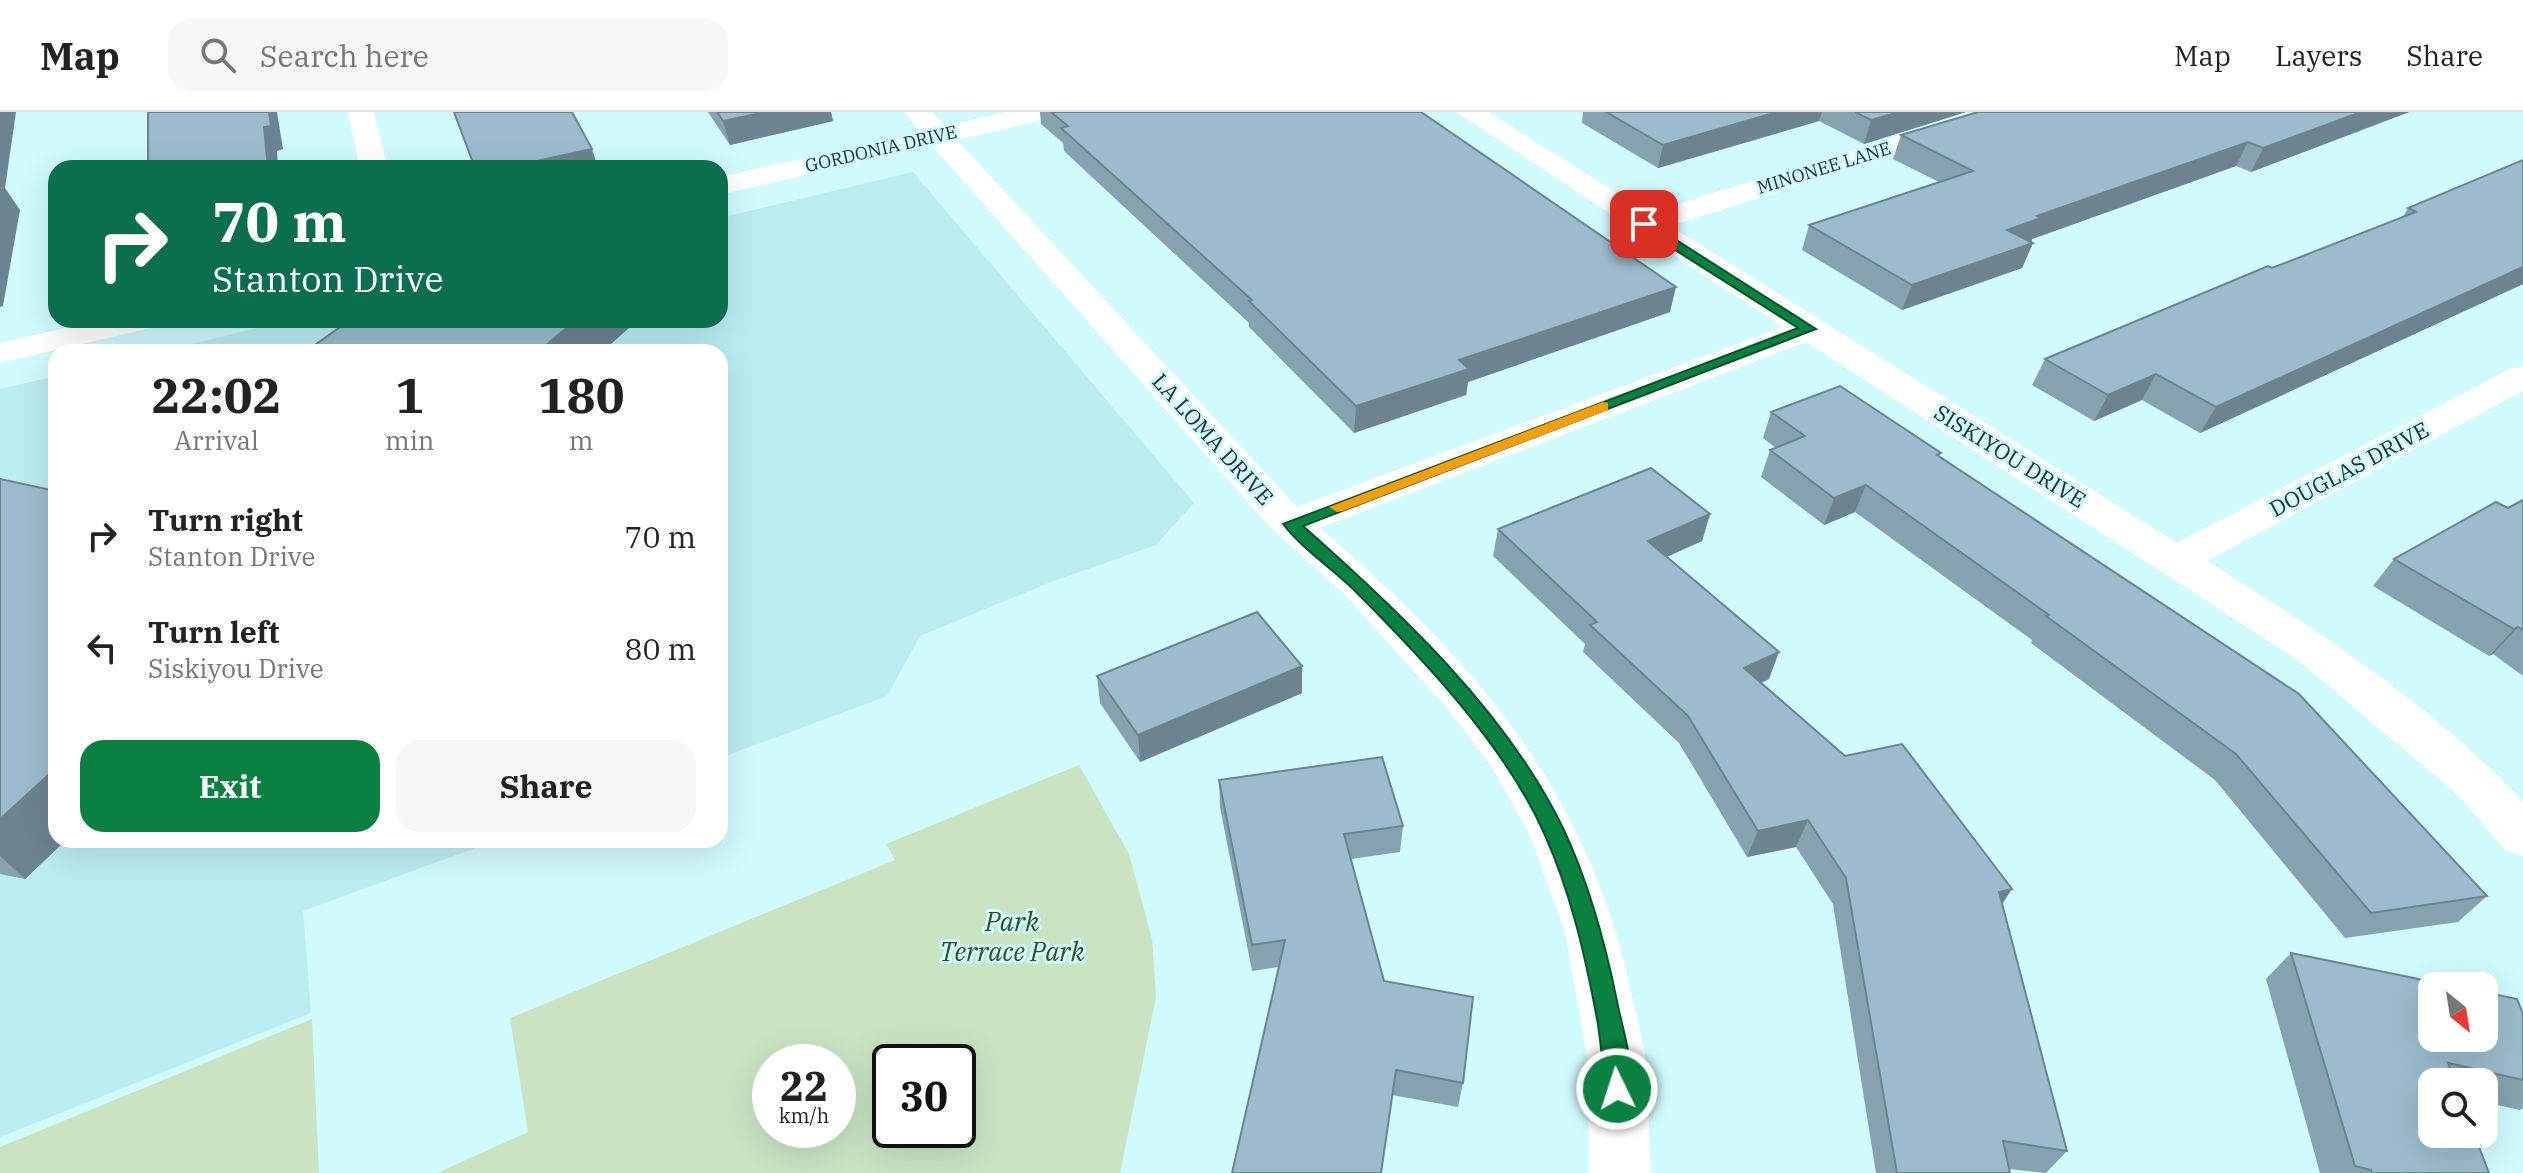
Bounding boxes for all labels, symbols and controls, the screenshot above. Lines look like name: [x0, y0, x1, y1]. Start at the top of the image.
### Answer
search box: [168, 19, 728, 91]
text: Map: [40, 31, 120, 80]
icon: search: [196, 33, 240, 77]
text: Search here: [260, 36, 429, 75]
text: Map: [2174, 37, 2231, 74]
text: Layers: [2275, 37, 2362, 74]
text: Share: [2406, 37, 2483, 74]
street label: GORDONIA DRIVE: [803, 120, 959, 177]
street label: MINONEE LANE: [1754, 136, 1894, 199]
text: 70 m: [212, 185, 347, 257]
pin: [1610, 190, 1678, 258]
icon: right: [80, 192, 184, 296]
icon: arrive: [1622, 202, 1666, 246]
text: Stanton Drive: [212, 255, 444, 302]
text: 22:02: [152, 364, 281, 426]
text: 1: [395, 364, 424, 426]
text: 180: [538, 364, 624, 426]
street label: LA LOMA DRIVE: [1146, 367, 1280, 511]
street label: SISKIYOU DRIVE: [1929, 397, 2092, 514]
street label: DOUGLAS DRIVE: [2264, 414, 2434, 523]
text: Arrival: [174, 423, 259, 457]
text: min: [385, 423, 434, 457]
text: m: [569, 423, 594, 457]
text: Turn right: [148, 500, 303, 539]
icon: right: [80, 514, 124, 558]
text: 70 m: [624, 517, 696, 556]
text: Stanton Drive: [148, 539, 315, 573]
text: Turn left: [148, 612, 280, 651]
icon: left: [80, 626, 124, 670]
text: 80 m: [624, 629, 696, 668]
text: Siskiyou Drive: [148, 651, 324, 685]
button: Exit: [80, 740, 380, 832]
button: Share: [396, 740, 696, 832]
park label: Park Terrace Park: [940, 904, 1085, 968]
north arrow: [2418, 972, 2498, 1052]
map controls: [2418, 972, 2498, 1148]
speed limit sign: 30: [872, 1044, 976, 1148]
position arrow: [1575, 1047, 1659, 1131]
text: 22: [780, 1060, 828, 1112]
button: search: [2418, 1068, 2498, 1148]
text: km/h: [779, 1102, 829, 1129]

